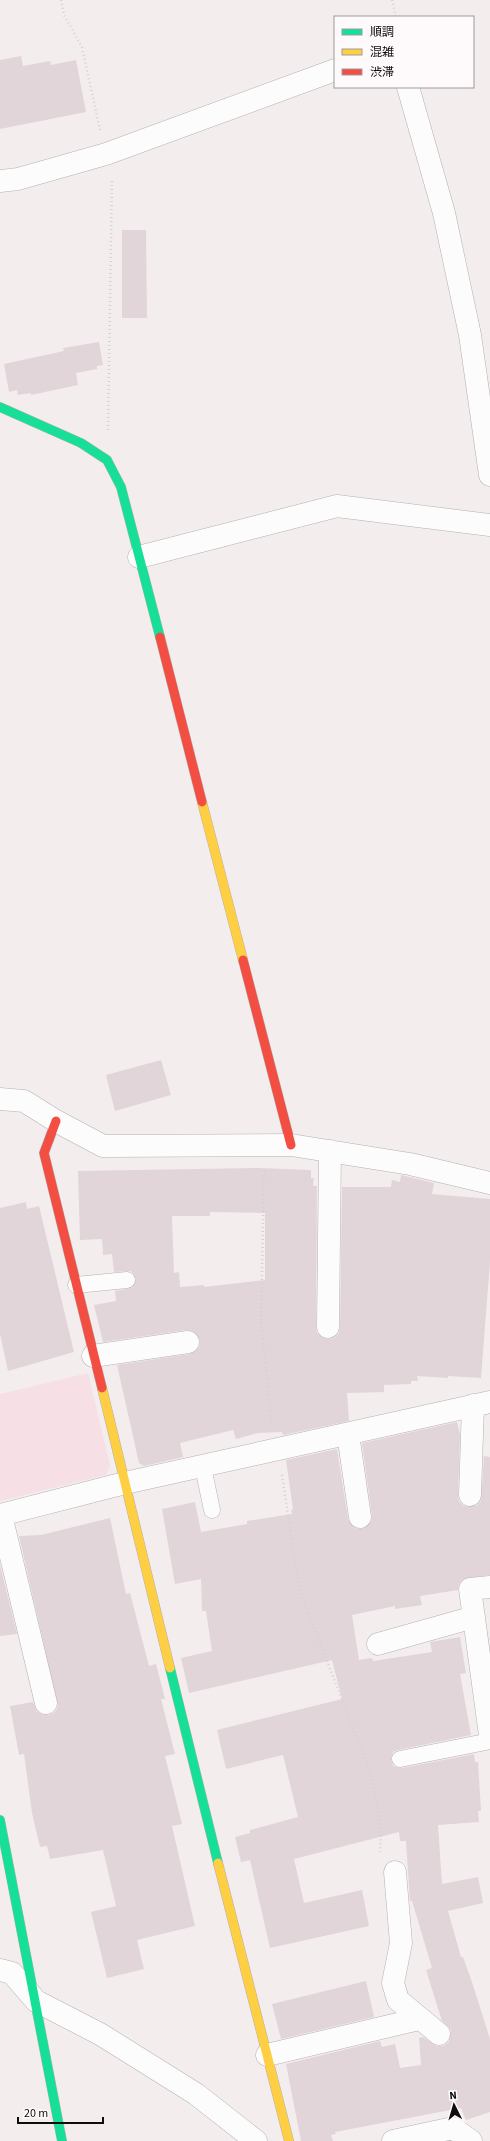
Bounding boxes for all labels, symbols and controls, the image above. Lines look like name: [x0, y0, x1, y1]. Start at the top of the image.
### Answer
legend: [334, 16, 474, 88]
text: 順調: [370, 24, 394, 41]
text: 混雑: [370, 44, 394, 61]
text: 渋滞: [370, 64, 394, 81]
north arrow: [434, 2085, 474, 2125]
text: N: [449, 2088, 457, 2103]
scale bar: [18, 2099, 103, 2125]
text: 20 m: [24, 2105, 48, 2122]

